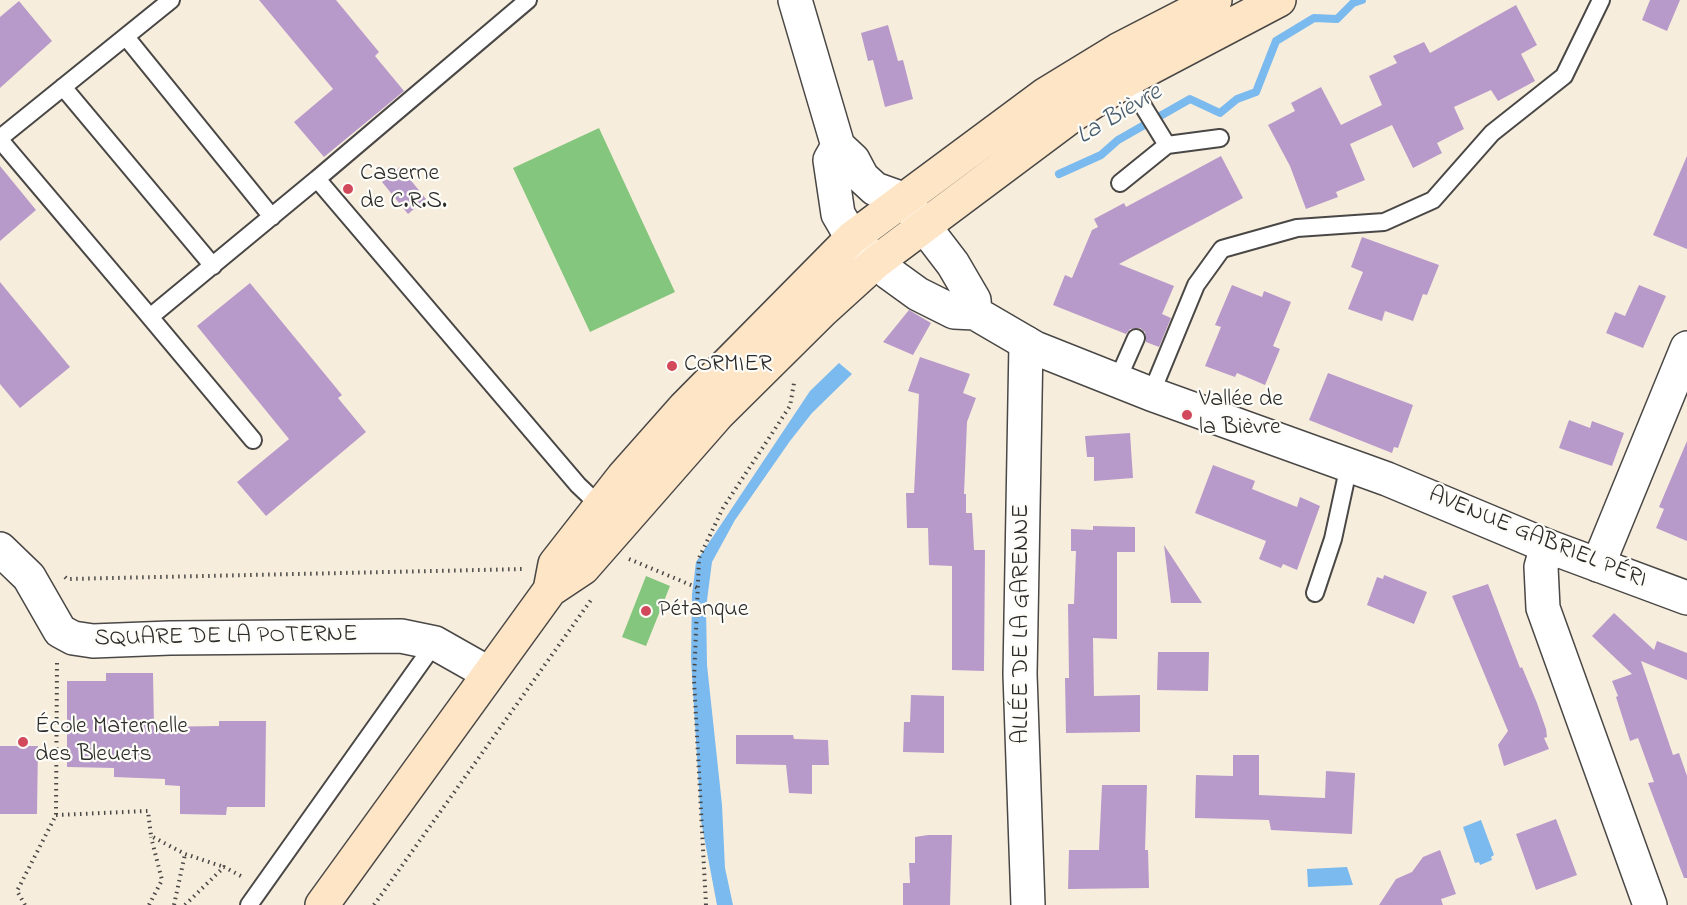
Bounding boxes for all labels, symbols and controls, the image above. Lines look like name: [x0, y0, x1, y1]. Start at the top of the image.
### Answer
water label: La Bièvre: [1072, 78, 1168, 154]
place label: Caserne de C.R.S.: [360, 161, 447, 217]
marker: Caserne de C.R.S.: [341, 182, 355, 196]
place label: CORMIER: [684, 352, 772, 380]
marker: CORMIER: [665, 359, 679, 373]
place label: Vallée de la Bièvre: [1199, 387, 1283, 443]
marker: Vallée de la Bièvre: [1180, 408, 1194, 422]
street label: AVENUE GABRIEL PÉRI: [1424, 482, 1650, 596]
street label: ALLÉE DE LA GARENNE: [1009, 504, 1037, 744]
place label: Pétanque: [658, 597, 748, 625]
marker: Pétanque: [639, 604, 653, 618]
street label: SQUARE DE LA POTERNE: [94, 621, 358, 655]
place label: École Maternelle des Bleuets: [35, 714, 188, 770]
marker: École Maternelle des Bleuets: [16, 735, 30, 749]

